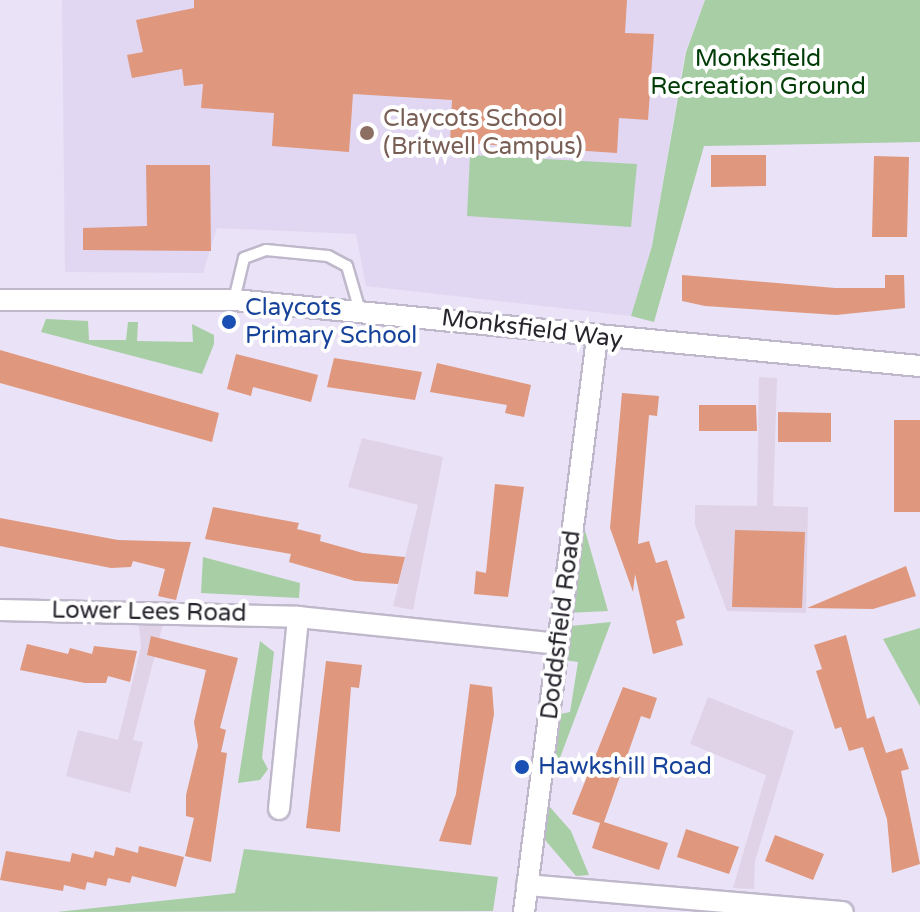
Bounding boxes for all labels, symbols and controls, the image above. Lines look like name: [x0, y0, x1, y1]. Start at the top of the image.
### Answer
park label: Monksfield Recreation Ground: [650, 45, 866, 101]
place label: Claycots School (Britwell Campus): [383, 105, 583, 161]
marker: Claycots School (Britwell Campus): [358, 124, 376, 142]
place label: Claycots Primary School: [245, 294, 417, 350]
street label: Monksfield Way: [440, 304, 624, 354]
marker: Claycots Primary School: [220, 313, 238, 331]
street label: Doddsfield Road: [535, 529, 587, 721]
street label: Lower Lees Road: [51, 596, 247, 628]
place label: Hawkshill Road: [538, 753, 712, 781]
marker: Hawkshill Road: [513, 758, 531, 776]

